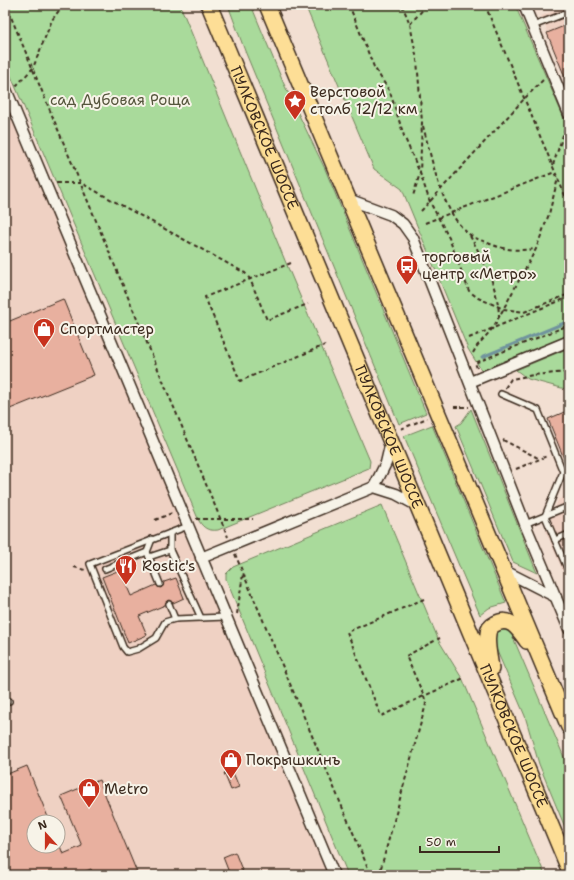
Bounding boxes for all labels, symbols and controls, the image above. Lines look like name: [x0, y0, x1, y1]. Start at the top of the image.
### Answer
street label: ПУЛКОВСКОЕ ШОССЕ: [226, 63, 303, 213]
place label: Верстовой столб 12/12 км: [310, 82, 418, 119]
place icon: Верстовой столб 12/12 км: [282, 88, 308, 121]
park label: сад Дубовая Роща: [50, 90, 191, 110]
place label: торговый центр «Метро»: [422, 247, 536, 284]
bus stop icon: торговый центр «Метро»: [394, 253, 420, 286]
shop icon: Спортмастер: [31, 316, 57, 349]
place label: Спортмастер: [60, 319, 154, 339]
street label: ПУЛКОВСКОЕ ШОССЕ: [350, 362, 428, 512]
restaurant icon: Rostic's: [113, 553, 139, 586]
place label: Rostic's: [142, 556, 195, 576]
street label: ПУЛКОВСКОЕ ШОССЕ: [475, 661, 552, 811]
shop icon: Покрышкинъ: [218, 747, 244, 780]
place label: Покрышкинъ: [246, 750, 341, 770]
shop icon: Metro: [76, 776, 102, 809]
place label: Metro: [104, 779, 148, 799]
north arrow: [26, 814, 66, 854]
text: N: [36, 816, 50, 834]
scale bar: [420, 828, 499, 854]
text: 50 m: [426, 834, 456, 850]

